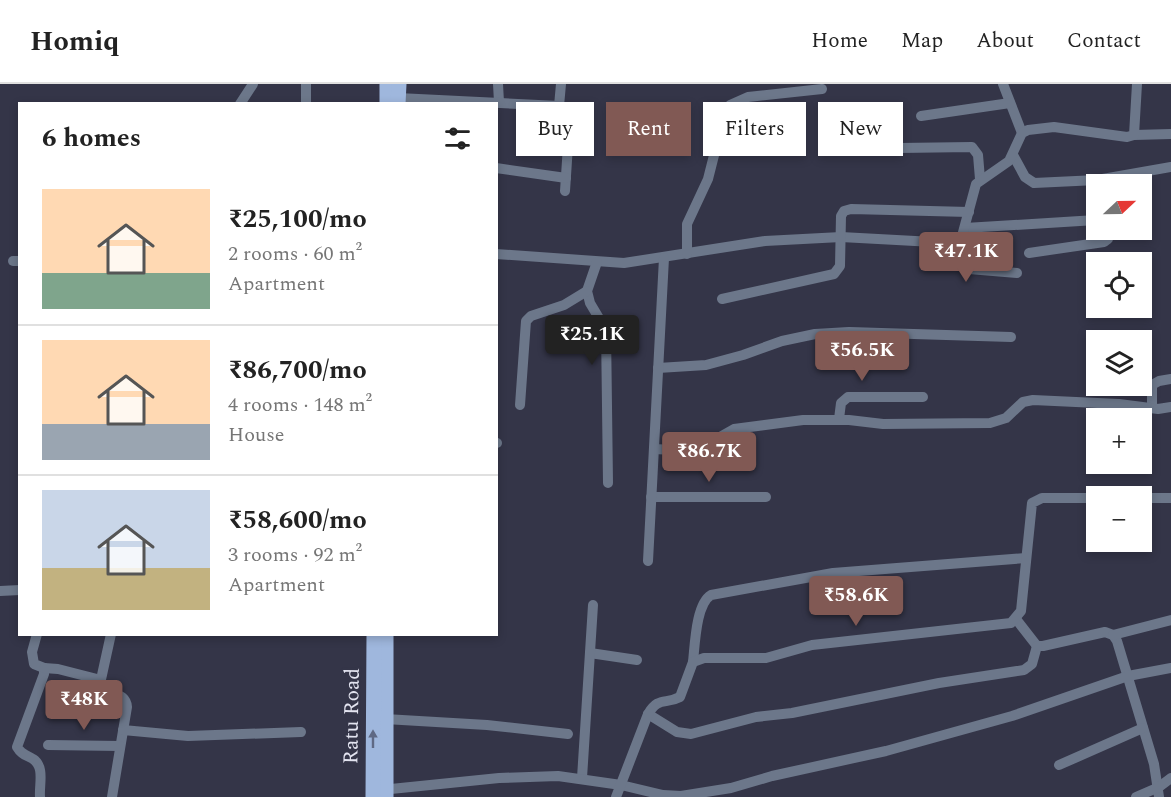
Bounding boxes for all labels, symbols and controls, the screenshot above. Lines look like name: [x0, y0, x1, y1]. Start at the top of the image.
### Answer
text: Homiq: [30, 20, 119, 63]
text: Home: [811, 25, 868, 57]
text: Map: [901, 25, 943, 57]
text: About: [976, 25, 1034, 57]
text: Contact: [1067, 25, 1141, 57]
chip: Buy: [516, 102, 594, 156]
chip: Rent: [606, 102, 691, 156]
chip: Filters: [703, 102, 806, 156]
chip: New: [818, 102, 903, 156]
text: 6 homes: [42, 118, 141, 158]
icon: filters: [441, 122, 474, 155]
north arrow: [1086, 174, 1152, 240]
map controls: [1086, 174, 1152, 552]
text: ₹25,100/mo: [228, 199, 367, 239]
icon: home: [90, 213, 162, 285]
pin: ₹47.1K: [917, 232, 1015, 283]
text: ₹47.1K: [933, 236, 999, 266]
text: 2 rooms · 60 m²: [228, 239, 362, 269]
button: locate: [1086, 252, 1152, 318]
text: Apartment: [228, 269, 325, 299]
pin: ₹25.1K: [543, 315, 641, 366]
text: ₹25.1K: [559, 319, 625, 349]
button: layers: [1086, 330, 1152, 396]
pin: ₹56.5K: [813, 331, 911, 382]
text: ₹56.5K: [829, 335, 895, 365]
text: ₹86,700/mo: [228, 350, 367, 390]
icon: home: [90, 364, 162, 436]
text: 4 rooms · 148 m²: [228, 390, 372, 420]
button: +: [1086, 408, 1152, 474]
text: House: [228, 420, 285, 450]
pin: ₹86.7K: [660, 432, 758, 483]
text: ₹86.7K: [676, 436, 742, 466]
button: −: [1086, 486, 1152, 552]
text: ₹58,600/mo: [228, 500, 367, 540]
icon: home: [90, 514, 162, 586]
text: 3 rooms · 92 m²: [228, 540, 362, 570]
text: Apartment: [228, 570, 325, 600]
pin: ₹58.6K: [807, 576, 905, 627]
text: ₹58.6K: [823, 580, 889, 610]
street label: Ratu Road: [335, 668, 369, 764]
pin: ₹48K: [48, 680, 120, 731]
text: ₹48K: [59, 684, 109, 714]
one-way arrow: [368, 729, 378, 748]

